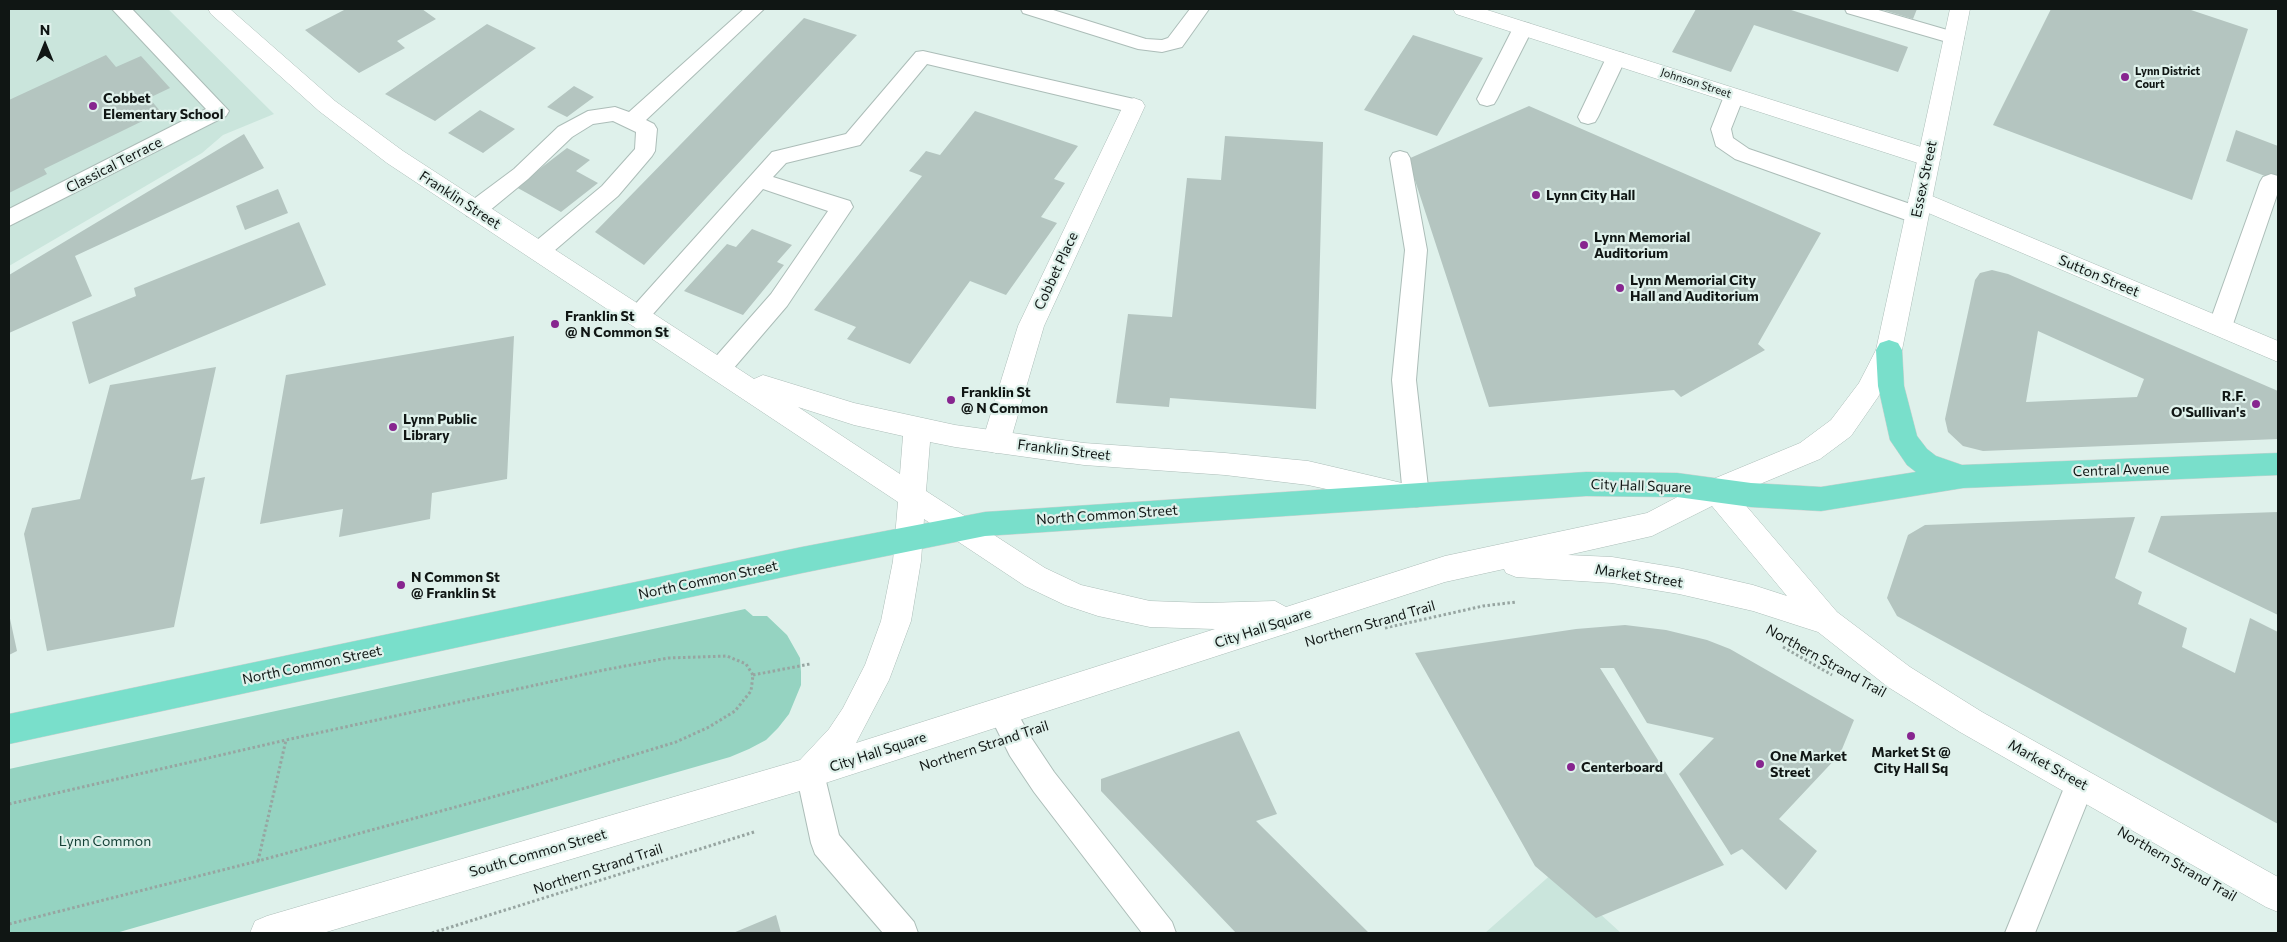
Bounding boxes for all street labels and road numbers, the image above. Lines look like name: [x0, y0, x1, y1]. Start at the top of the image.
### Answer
street label: Johnson Street: [1659, 65, 1733, 101]
street label: Classical Terrace: [63, 134, 165, 196]
street label: Essex Street: [1908, 139, 1940, 219]
street label: Franklin Street: [416, 167, 504, 233]
street label: Cobbet Place: [1031, 229, 1081, 313]
street label: Sutton Street: [2056, 251, 2142, 301]
street label: Franklin Street: [1017, 436, 1111, 464]
street label: Central Avenue: [2073, 460, 2169, 480]
street label: City Hall Square: [1590, 476, 1692, 496]
street label: North Common Street: [1036, 502, 1178, 528]
street label: North Common Street: [637, 557, 779, 603]
street label: Market Street: [1594, 561, 1684, 591]
street label: Northern Strand Trail: [1303, 597, 1437, 651]
street label: City Hall Square: [1213, 604, 1313, 652]
street label: Northern Strand Trail: [1763, 621, 1889, 701]
street label: North Common Street: [241, 642, 383, 688]
street label: Northern Strand Trail: [917, 717, 1051, 775]
street label: City Hall Square: [828, 728, 928, 776]
street label: Market Street: [2005, 736, 2091, 794]
street label: Northern Strand Trail: [2114, 823, 2240, 905]
street label: South Common Street: [468, 825, 608, 881]
street label: Northern Strand Trail: [531, 840, 665, 898]

